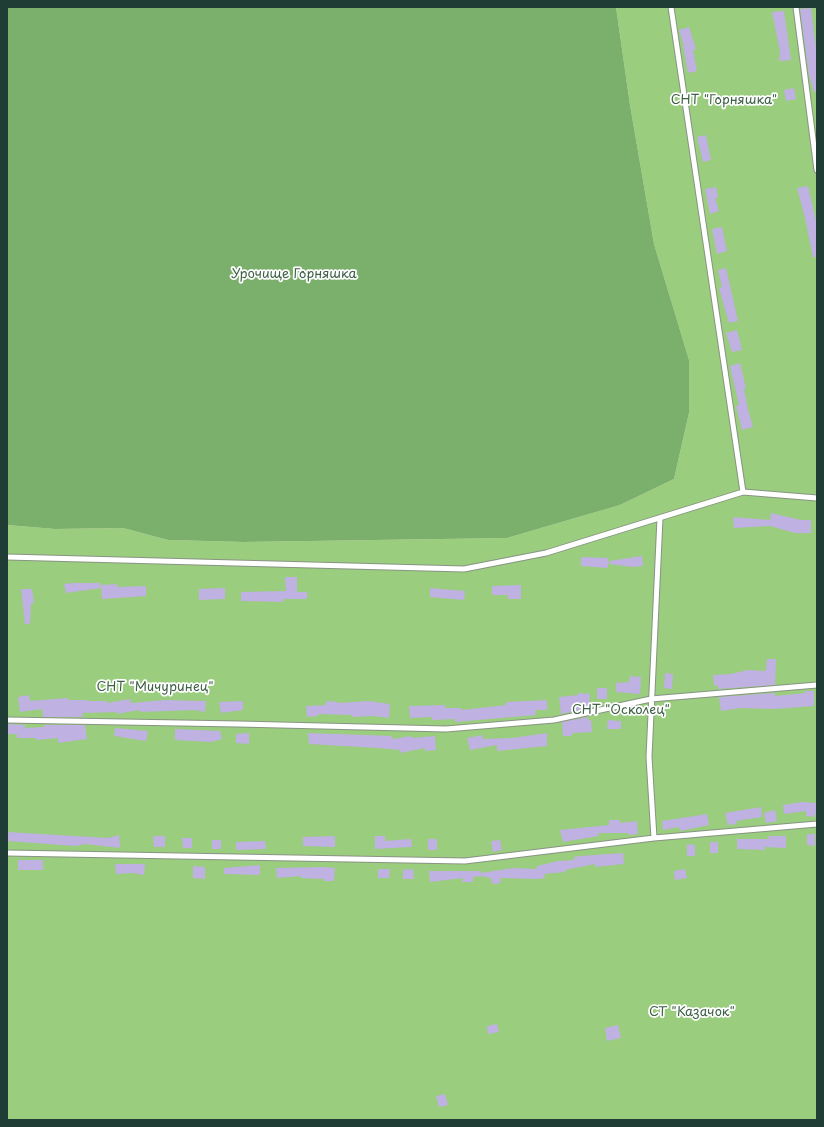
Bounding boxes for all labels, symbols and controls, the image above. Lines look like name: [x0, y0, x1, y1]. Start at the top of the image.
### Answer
park label: СНТ "Горняшка": [671, 92, 777, 108]
park label: Урочище Горняшка: [231, 266, 357, 282]
park label: СНТ "Мичуринец": [96, 679, 214, 695]
park label: СНТ "Осколец": [572, 702, 670, 718]
park label: СТ "Казачок": [649, 1004, 735, 1020]

